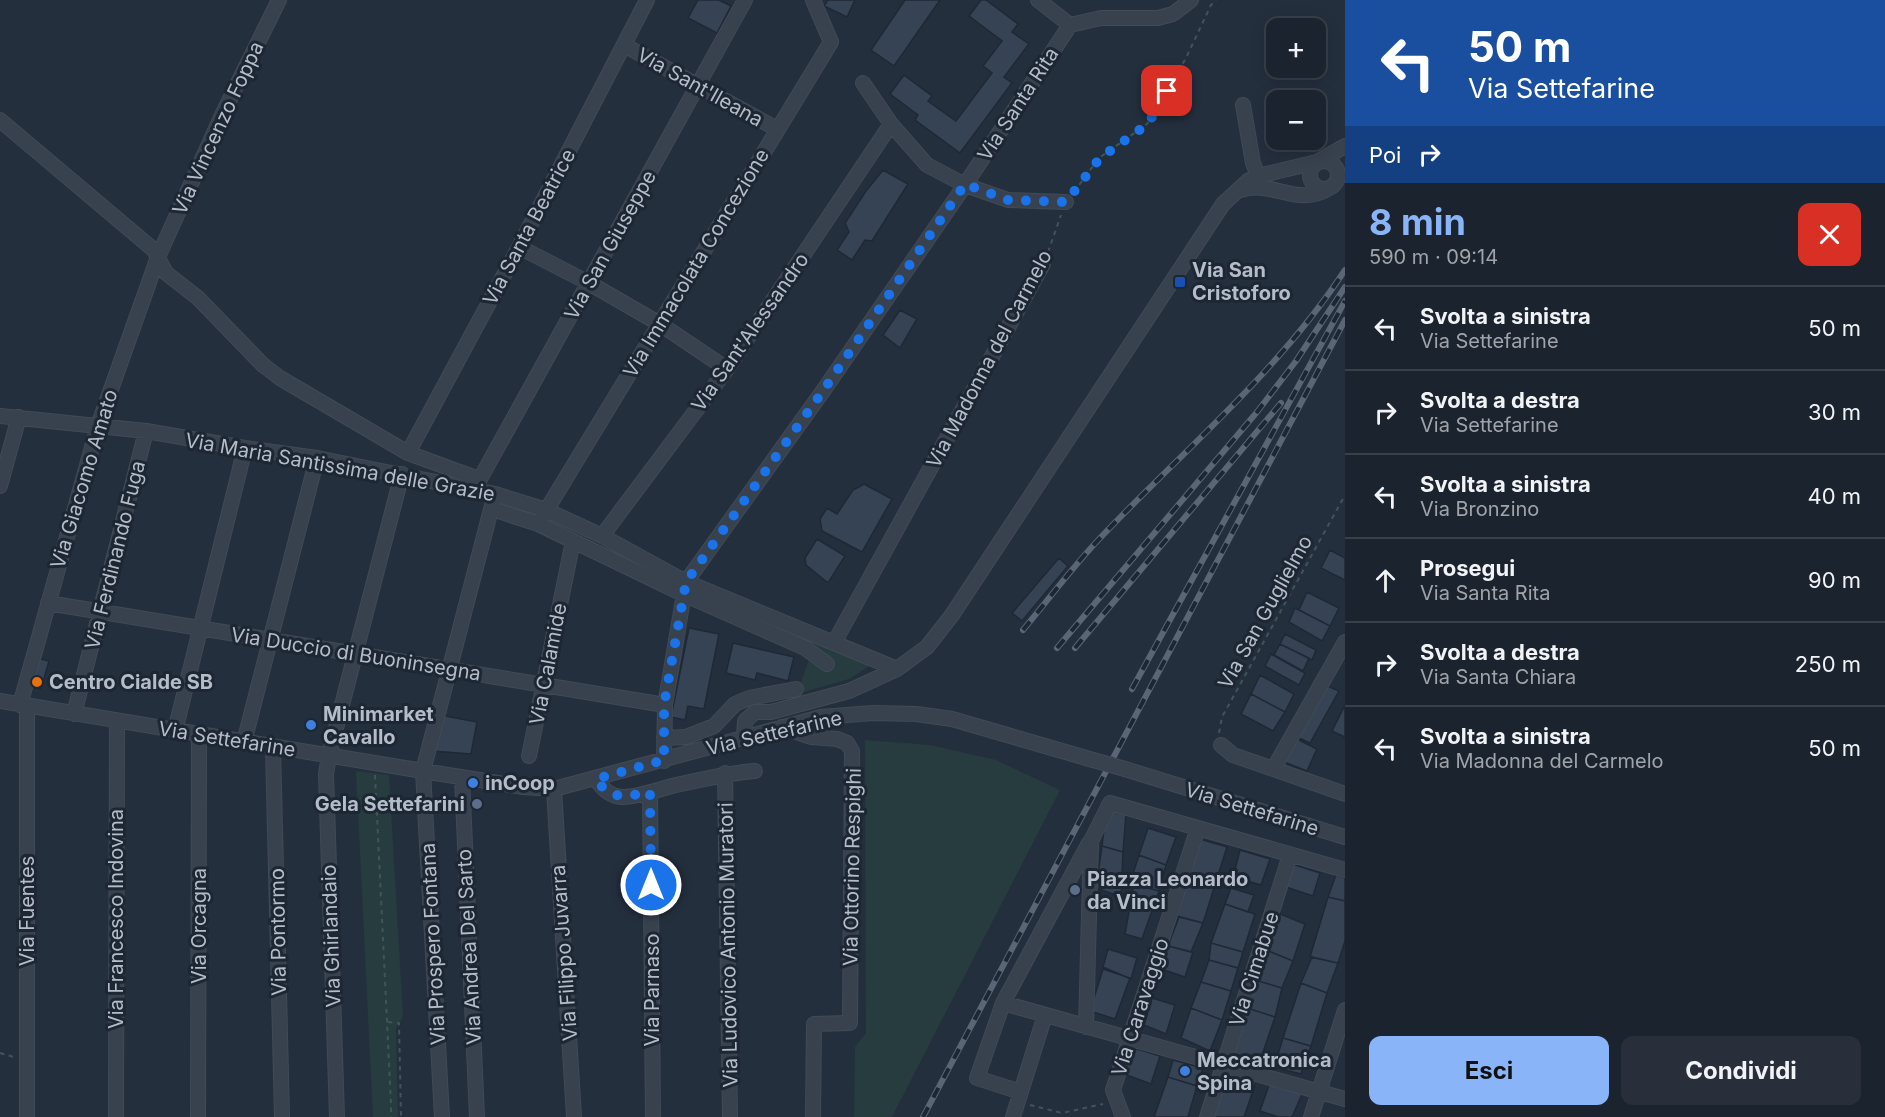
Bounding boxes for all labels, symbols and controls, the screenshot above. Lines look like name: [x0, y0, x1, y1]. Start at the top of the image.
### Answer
map controls: [1266, 18, 1326, 150]
button: +: [1266, 18, 1326, 78]
text: 50 m: [1468, 21, 1571, 72]
icon: left: [1369, 24, 1447, 102]
street label: Via Vincenzo Foppa: [167, 38, 269, 218]
street label: Via Sant'Ileana: [633, 43, 767, 131]
street label: Via Santa Rita: [972, 43, 1064, 165]
pin: [1141, 65, 1192, 116]
text: Via Settefarine: [1468, 72, 1655, 105]
icon: arrive: [1150, 74, 1183, 107]
button: −: [1266, 90, 1326, 150]
icon: right: [1413, 138, 1446, 171]
text: Poi: [1369, 142, 1401, 168]
street label: Via Immacolata Concezione: [618, 144, 774, 382]
street label: Via Santa Beatrice: [478, 145, 580, 309]
street label: Via San Giuseppe: [559, 166, 661, 324]
text: 8 min: [1369, 200, 1466, 244]
button: close: [1798, 203, 1861, 266]
text: 590 m · 09:14: [1369, 245, 1498, 269]
street label: Via Madonna del Carmelo: [921, 246, 1057, 472]
street label: Via Sant'Alessandro: [686, 248, 814, 416]
place label: Via San Cristoforo: [1192, 258, 1291, 305]
marker: Via San Cristoforo: [1173, 275, 1187, 289]
text: Svolta a sinistra: [1420, 303, 1591, 329]
icon: left: [1369, 312, 1402, 345]
text: 50 m: [1808, 315, 1861, 341]
text: Via Settefarine: [1420, 329, 1559, 353]
street label: Via Giacomo Amato: [45, 387, 123, 571]
text: Svolta a destra: [1420, 387, 1580, 413]
icon: right: [1369, 396, 1402, 429]
text: 30 m: [1808, 399, 1861, 425]
text: Via Settefarine: [1420, 413, 1559, 437]
street label: Via Maria Santissima delle Grazie: [183, 428, 497, 506]
street label: Via Ferdinando Fuga: [80, 458, 150, 652]
text: Svolta a sinistra: [1420, 471, 1591, 497]
icon: left: [1369, 480, 1402, 513]
text: 40 m: [1807, 483, 1861, 509]
text: Via Bronzino: [1420, 497, 1539, 521]
street label: Via San Guglielmo: [1213, 531, 1317, 693]
text: Prosegui: [1420, 555, 1515, 581]
icon: ahead: [1369, 564, 1402, 597]
text: 90 m: [1808, 567, 1861, 593]
text: Via Santa Rita: [1420, 581, 1550, 605]
street label: Via Calamide: [524, 601, 572, 727]
street label: Via Duccio di Buoninsegna: [229, 622, 483, 686]
text: Svolta a destra: [1420, 639, 1580, 665]
icon: right: [1369, 648, 1402, 681]
text: 250 m: [1795, 651, 1861, 677]
text: Via Santa Chiara: [1420, 665, 1576, 689]
place label: Centro Cialde SB: [49, 670, 213, 694]
marker: Centro Cialde SB: [30, 675, 44, 689]
place label: Minimarket Cavallo: [323, 702, 434, 749]
street label: Via Settefarine: [704, 706, 844, 760]
street label: Via Settefarine: [157, 716, 297, 762]
marker: Minimarket Cavallo: [304, 718, 318, 732]
text: Svolta a sinistra: [1420, 723, 1591, 749]
icon: left: [1369, 732, 1402, 765]
text: 50 m: [1808, 735, 1861, 761]
text: Via Madonna del Carmelo: [1420, 749, 1664, 773]
street label: Via Ottorino Respighi: [838, 768, 866, 966]
place label: inCoop: [485, 771, 555, 795]
marker: inCoop: [466, 776, 480, 790]
street label: Via Settefarine: [1182, 777, 1322, 841]
place label: Gela Settefarini: [315, 792, 465, 816]
marker: Gela Settefarini: [470, 797, 484, 811]
street label: Via Ludovico Antonio Muratori: [714, 802, 742, 1088]
street label: Via Francesco Indovina: [104, 809, 128, 1029]
street label: Via Prospero Fontana: [416, 842, 450, 1046]
street label: Via Andrea Del Sarto: [452, 848, 486, 1046]
position arrow: [619, 853, 683, 917]
street label: Via Fuentes: [15, 856, 39, 966]
street label: Via Ghirlandaio: [317, 864, 345, 1008]
street label: Via Filippo Juvarra: [546, 864, 582, 1042]
place label: Piazza Leonardo da Vinci: [1087, 867, 1248, 914]
street label: Via Orcagna: [187, 868, 211, 984]
street label: Via Pontormo: [265, 868, 291, 996]
marker: Piazza Leonardo da Vinci: [1068, 883, 1082, 897]
street label: Via Cimabue: [1224, 908, 1284, 1030]
street label: Via Parnaso: [640, 934, 664, 1046]
street label: Via Caravaggio: [1106, 935, 1174, 1079]
button: Esci: [1369, 1036, 1609, 1105]
button: Condividi: [1621, 1036, 1861, 1105]
place label: Meccatronica Spina: [1197, 1048, 1332, 1095]
marker: Meccatronica Spina: [1178, 1064, 1192, 1078]

